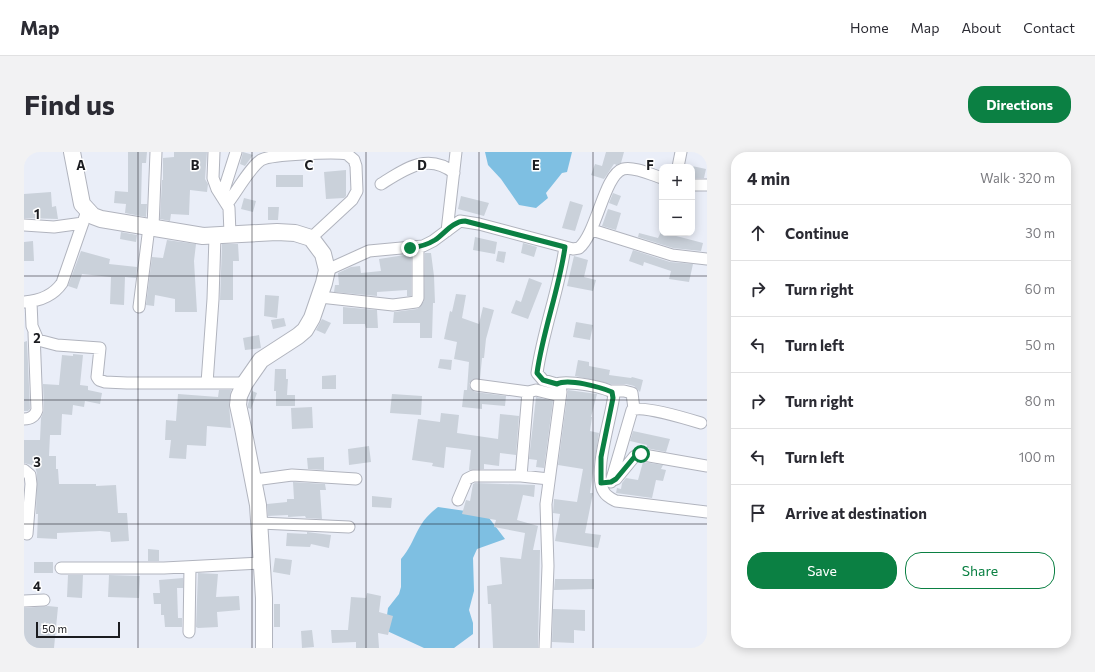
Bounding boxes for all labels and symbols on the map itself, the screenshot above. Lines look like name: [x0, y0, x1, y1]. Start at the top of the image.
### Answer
text: A: [76, 157, 86, 173]
text: B: [191, 157, 200, 173]
text: C: [305, 157, 314, 173]
text: D: [417, 157, 427, 173]
text: E: [532, 157, 540, 173]
text: F: [646, 157, 654, 173]
text: 1: [34, 206, 40, 222]
route end: [401, 239, 419, 257]
text: 2: [33, 330, 41, 346]
route start: [632, 445, 650, 463]
text: 3: [33, 454, 41, 470]
text: 4: [33, 578, 41, 594]
scale bar: [36, 620, 120, 639]

